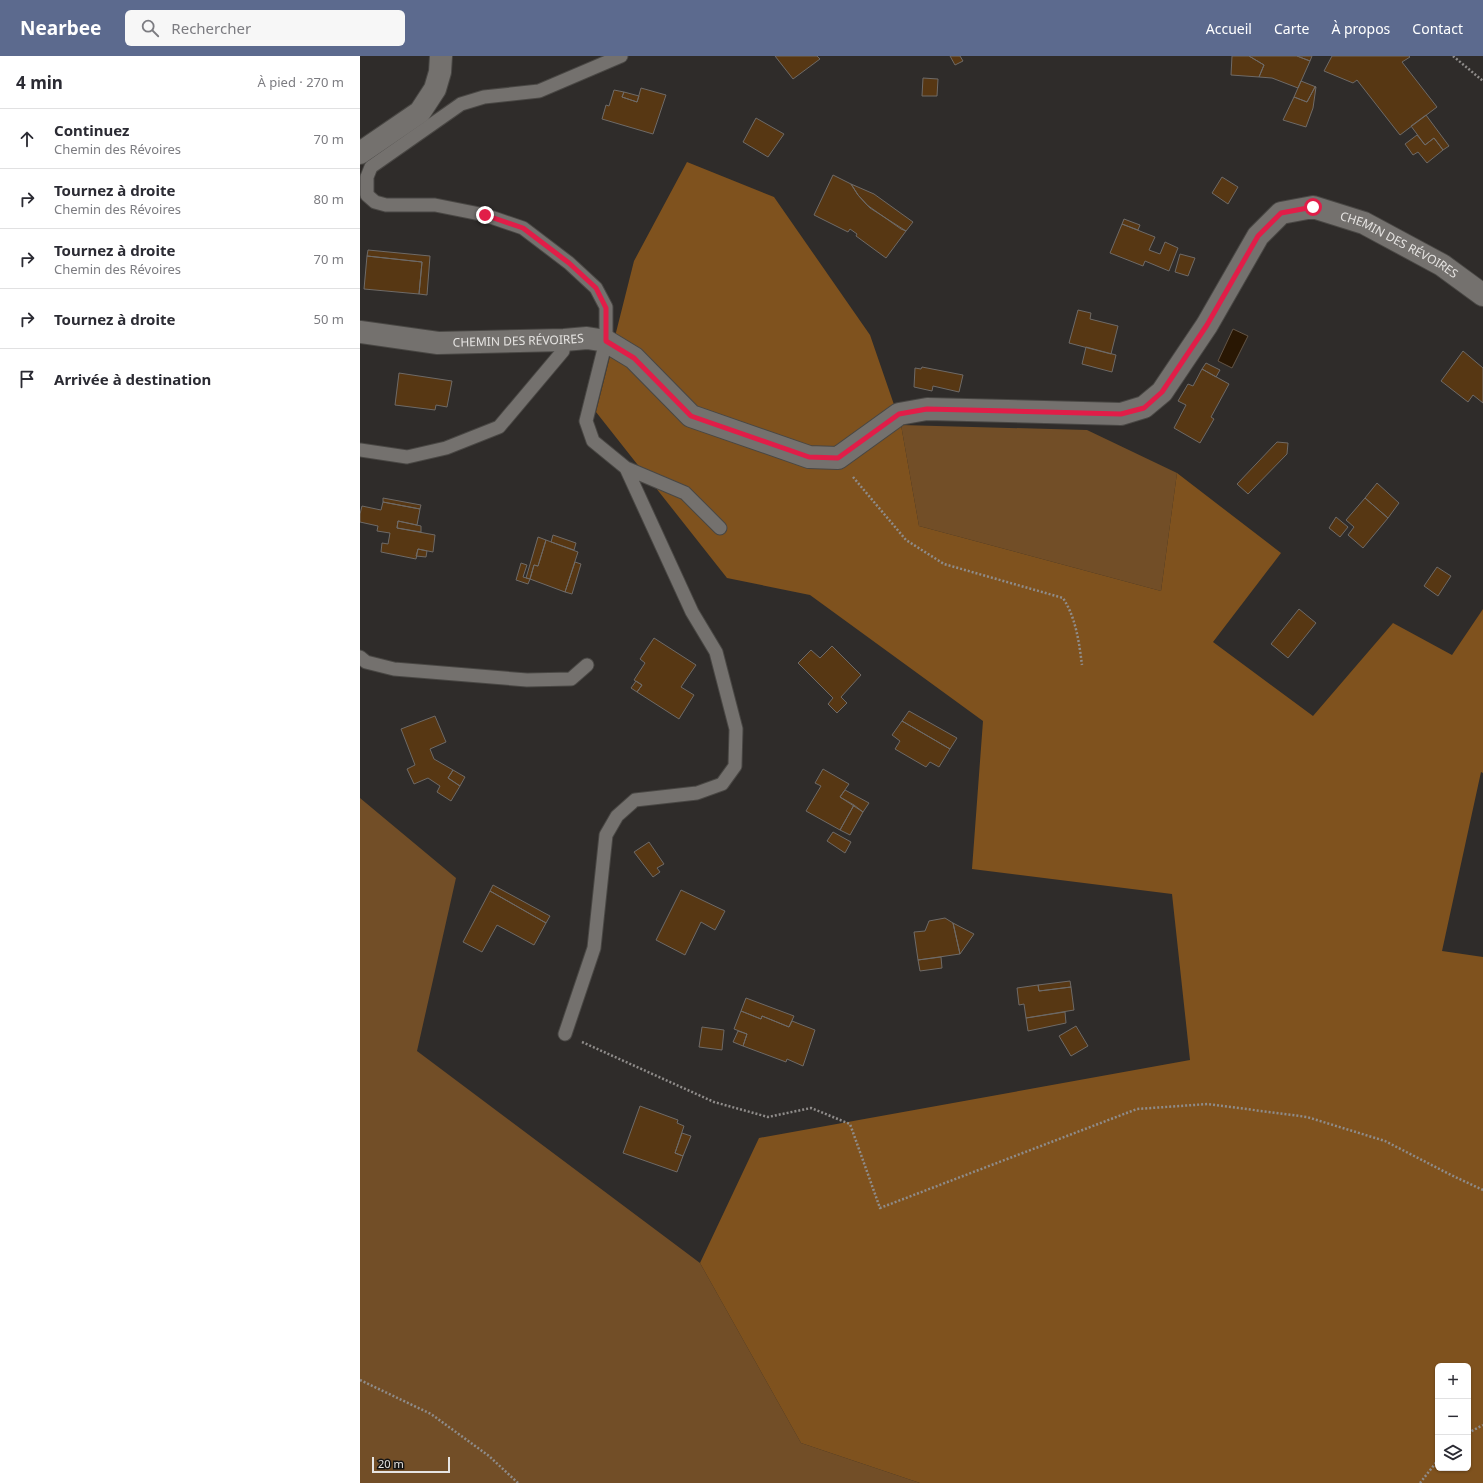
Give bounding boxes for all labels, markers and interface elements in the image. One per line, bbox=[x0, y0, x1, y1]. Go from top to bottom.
search box bbox=[125, 10, 405, 46]
text: Nearbee bbox=[20, 15, 101, 41]
icon: search bbox=[139, 17, 161, 39]
text: Rechercher bbox=[171, 18, 251, 38]
text: Accueil bbox=[1206, 19, 1252, 38]
text: Carte bbox=[1274, 19, 1309, 38]
text: À propos bbox=[1331, 19, 1390, 38]
text: Contact bbox=[1412, 19, 1463, 38]
text: 4 min bbox=[16, 71, 63, 94]
text: À pied · 270 m bbox=[258, 73, 344, 91]
text: Continuez bbox=[54, 120, 129, 140]
icon: ahead bbox=[16, 128, 38, 150]
text: 70 m bbox=[314, 130, 344, 148]
text: Chemin des Révoires bbox=[54, 140, 181, 158]
text: Tournez à droite bbox=[54, 180, 175, 200]
icon: right bbox=[16, 188, 38, 210]
text: 80 m bbox=[314, 190, 344, 208]
route start bbox=[1304, 198, 1322, 216]
text: Chemin des Révoires bbox=[54, 200, 181, 218]
route end bbox=[476, 206, 494, 224]
street label: CHEMIN DES RÉVOIRES bbox=[1338, 207, 1462, 282]
text: Tournez à droite bbox=[54, 240, 175, 260]
icon: right bbox=[16, 248, 38, 270]
text: 70 m bbox=[314, 250, 344, 268]
text: Chemin des Révoires bbox=[54, 260, 181, 278]
icon: right bbox=[16, 308, 38, 330]
text: Tournez à droite bbox=[54, 309, 175, 329]
text: 50 m bbox=[314, 310, 344, 328]
street label: CHEMIN DES RÉVOIRES bbox=[452, 329, 585, 351]
icon: arrive bbox=[16, 368, 38, 390]
text: Arrivée à destination bbox=[54, 369, 211, 389]
map controls bbox=[1435, 1363, 1471, 1471]
button: + bbox=[1435, 1363, 1471, 1399]
button: − bbox=[1435, 1399, 1471, 1435]
button: layers bbox=[1435, 1435, 1471, 1471]
scale bar bbox=[372, 1455, 450, 1474]
text: 20 m bbox=[378, 1456, 404, 1471]

